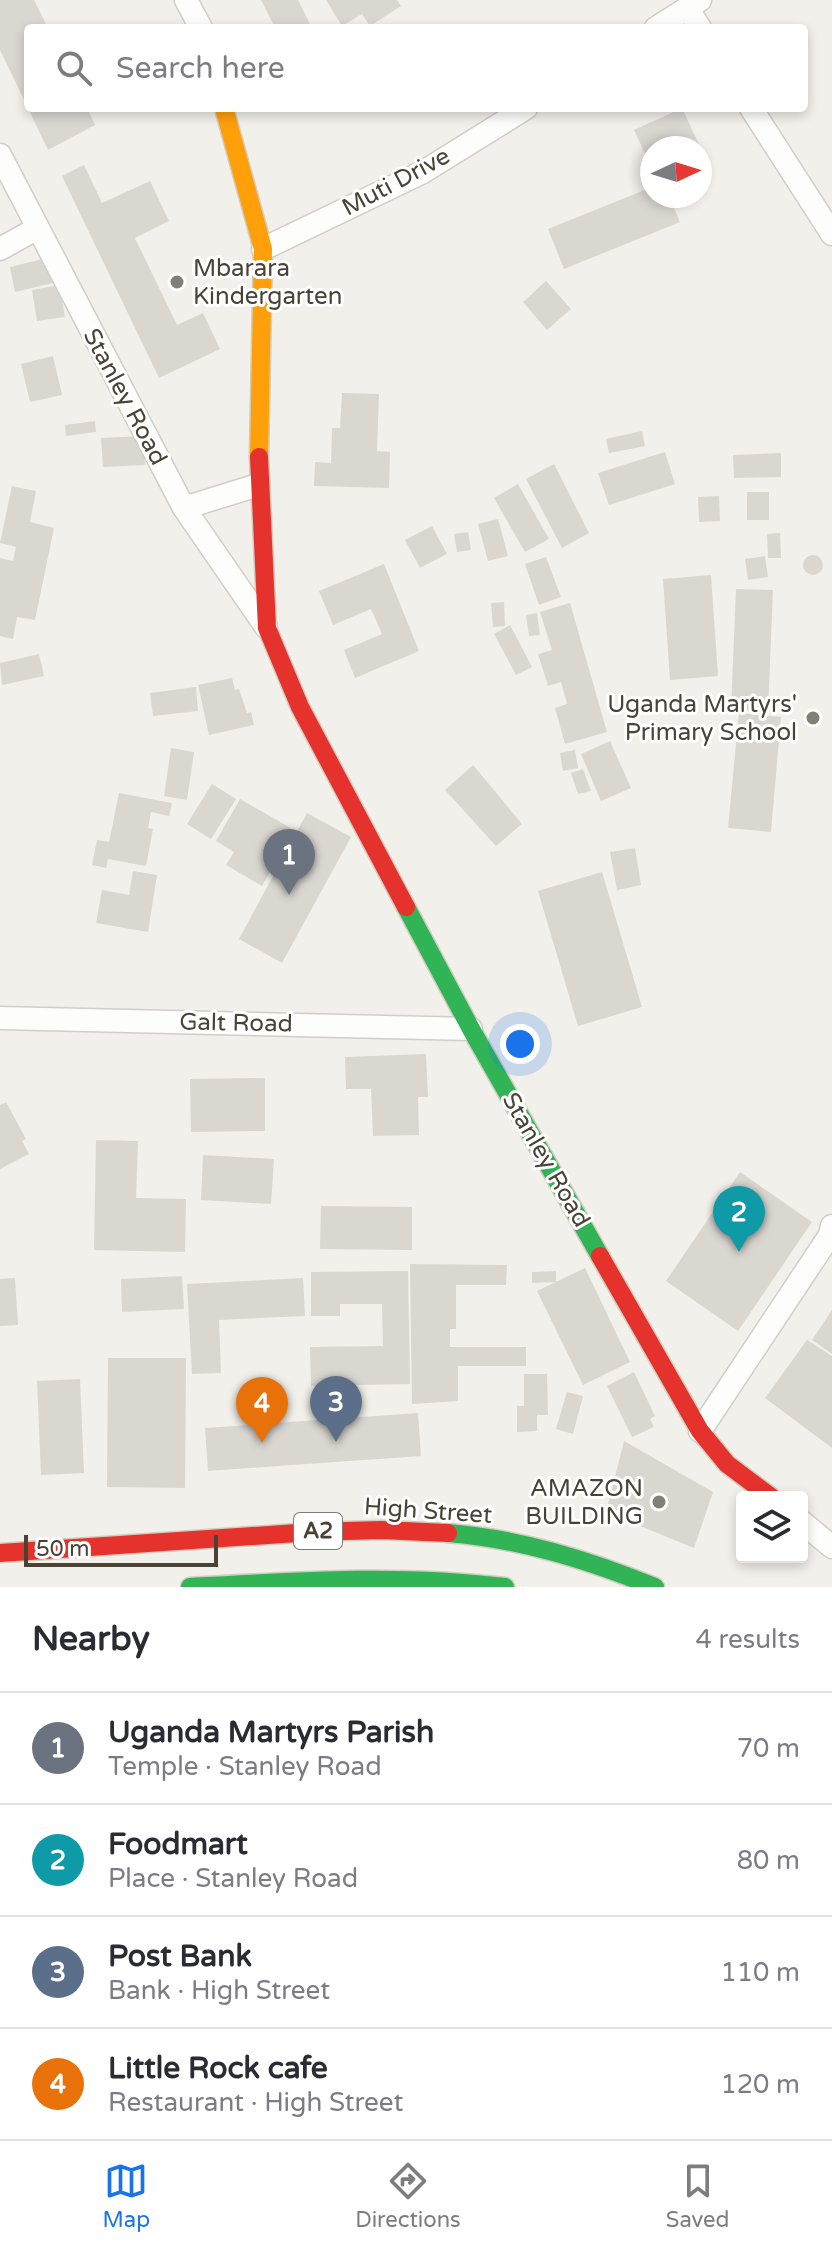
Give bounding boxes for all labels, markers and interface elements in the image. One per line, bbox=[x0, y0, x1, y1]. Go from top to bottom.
search box bbox=[24, 24, 808, 112]
icon: search bbox=[52, 46, 96, 90]
text: Search here bbox=[116, 50, 285, 87]
north arrow bbox=[640, 136, 712, 208]
street label: Muti Drive bbox=[337, 142, 455, 222]
place label: Mbarara Kindergarten bbox=[193, 254, 342, 311]
marker: Mbarara Kindergarten bbox=[168, 273, 186, 291]
street label: Stanley Road bbox=[77, 324, 173, 470]
place label: Uganda Martyrs' Primary School bbox=[607, 690, 797, 747]
marker: Uganda Martyrs' Primary School bbox=[804, 709, 822, 727]
pin: 1 bbox=[263, 829, 315, 895]
street label: Galt Road bbox=[179, 1008, 293, 1038]
your location bbox=[500, 1024, 540, 1064]
street label: Stanley Road bbox=[496, 1088, 596, 1232]
pin: 2 bbox=[713, 1186, 765, 1252]
pin: 3 bbox=[310, 1376, 362, 1442]
pin: 4 bbox=[236, 1377, 288, 1443]
place label: AMAZON BUILDING bbox=[525, 1474, 643, 1531]
map controls bbox=[736, 1491, 808, 1563]
button: layers bbox=[736, 1491, 808, 1563]
street label: High Street bbox=[363, 1492, 493, 1530]
marker: AMAZON BUILDING bbox=[650, 1493, 668, 1511]
road number: A2 bbox=[294, 1513, 342, 1549]
scale bar bbox=[24, 1531, 218, 1567]
text: 50 m bbox=[36, 1536, 90, 1562]
text: Nearby bbox=[32, 1619, 150, 1660]
text: 4 results bbox=[695, 1624, 800, 1655]
text: Uganda Martyrs Parish bbox=[108, 1714, 434, 1751]
text: 1 bbox=[50, 1733, 66, 1764]
text: 70 m bbox=[737, 1733, 800, 1764]
text: Temple · Stanley Road bbox=[108, 1751, 382, 1782]
text: Foodmart bbox=[108, 1826, 248, 1863]
text: 2 bbox=[50, 1845, 66, 1876]
text: 80 m bbox=[737, 1845, 800, 1876]
text: Place · Stanley Road bbox=[108, 1863, 358, 1894]
text: Post Bank bbox=[108, 1938, 252, 1975]
text: 3 bbox=[50, 1957, 66, 1988]
text: 110 m bbox=[720, 1957, 800, 1988]
text: Bank · High Street bbox=[108, 1975, 330, 2006]
text: Little Rock cafe bbox=[108, 2050, 328, 2087]
text: 4 bbox=[50, 2069, 66, 2100]
text: 120 m bbox=[720, 2069, 800, 2100]
text: Restaurant · High Street bbox=[108, 2087, 403, 2118]
tab: Map bbox=[103, 2159, 150, 2233]
tab: Directions bbox=[355, 2159, 461, 2233]
tab: Saved bbox=[666, 2159, 729, 2233]

